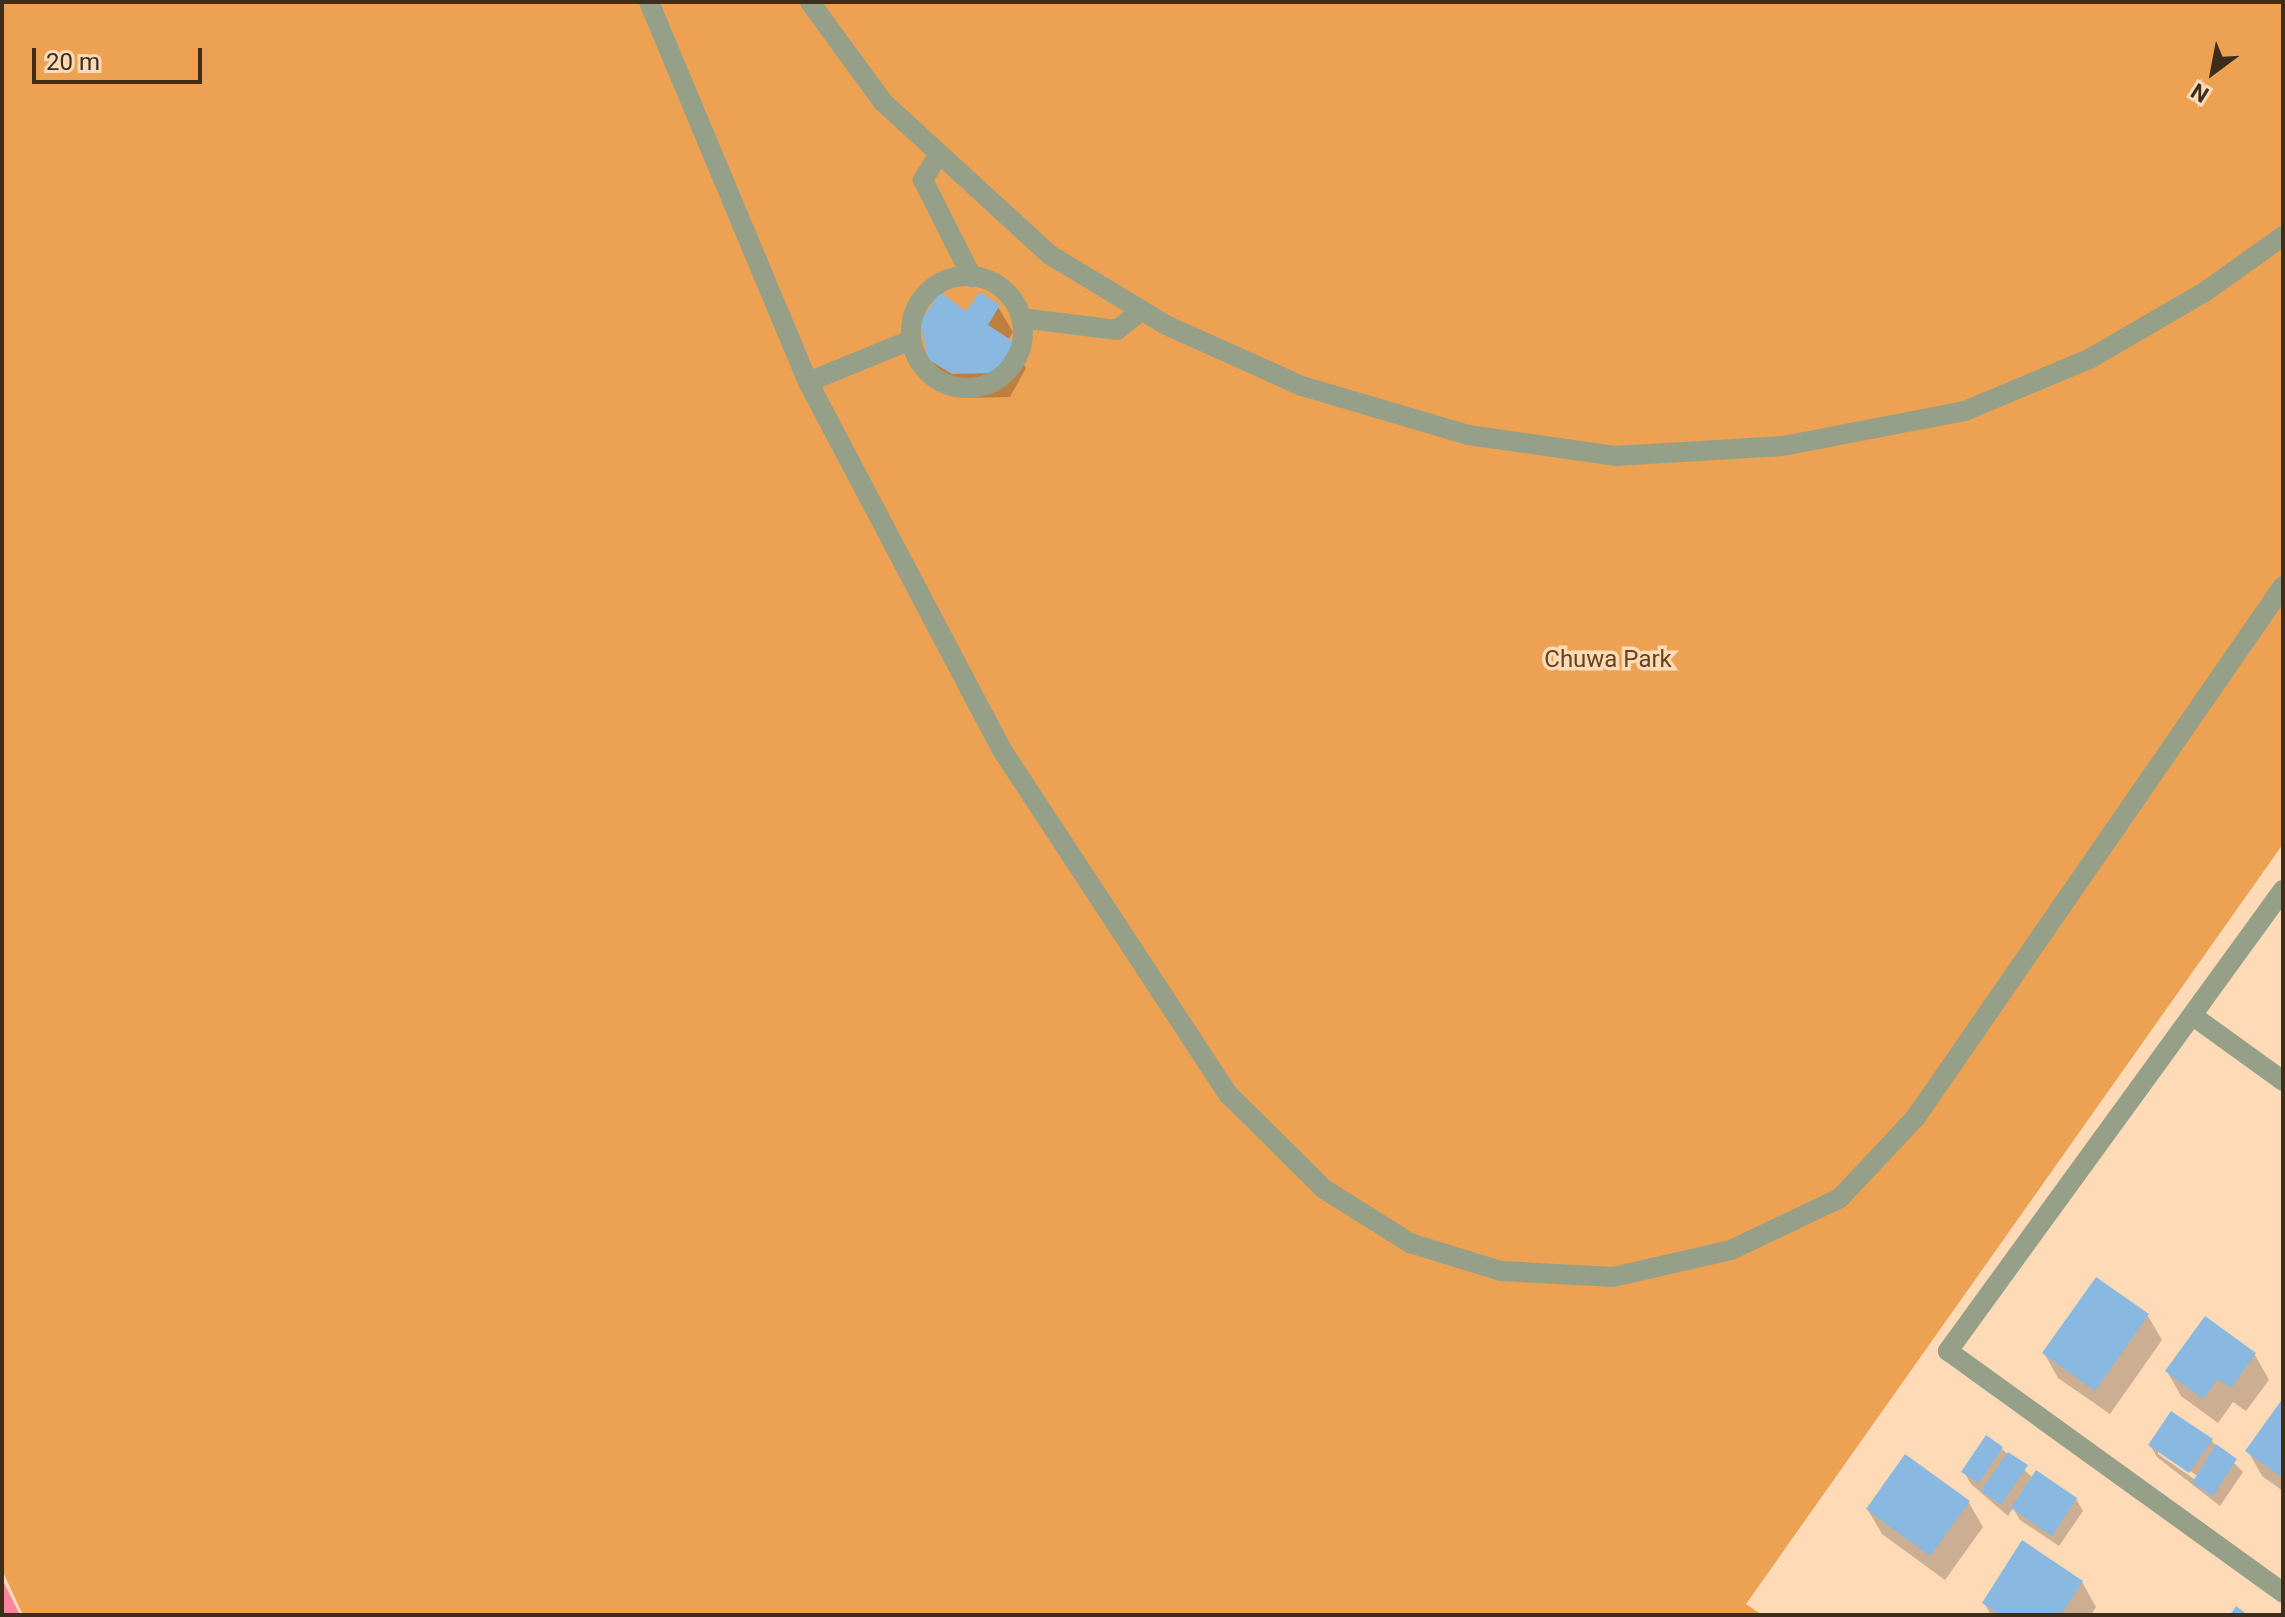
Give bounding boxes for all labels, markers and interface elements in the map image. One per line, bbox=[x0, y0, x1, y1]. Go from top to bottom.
scale bar bbox=[36, 32, 206, 82]
north arrow bbox=[2173, 32, 2253, 112]
text: 20 m bbox=[46, 48, 100, 76]
text: N bbox=[2187, 78, 2213, 107]
park label: Chuwa Park bbox=[1544, 646, 1672, 674]

